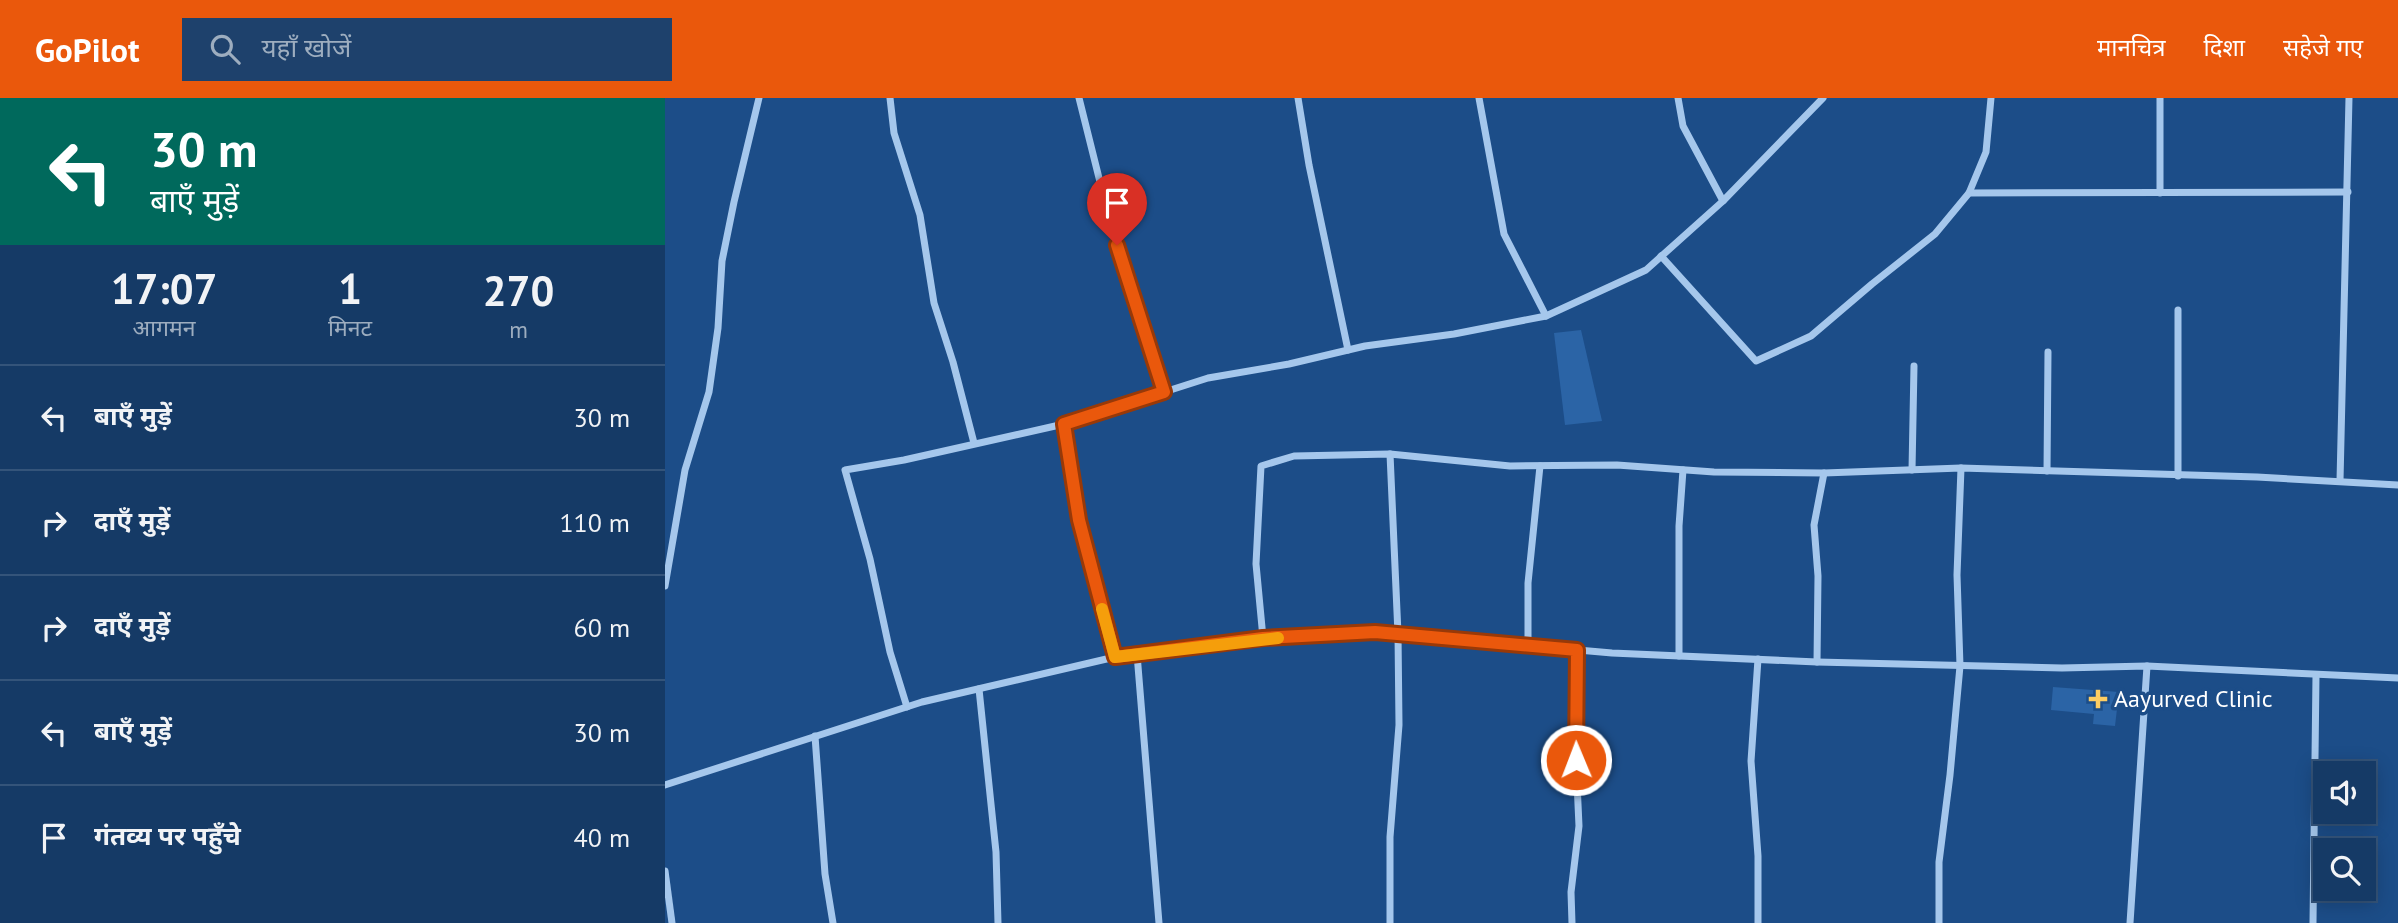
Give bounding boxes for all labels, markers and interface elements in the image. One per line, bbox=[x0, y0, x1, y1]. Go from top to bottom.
search box bbox=[182, 18, 672, 81]
text: GoPilot bbox=[35, 28, 140, 71]
icon: search bbox=[206, 30, 244, 68]
text: यहाँ खोजें bbox=[262, 31, 351, 64]
text: मानचित्र bbox=[2097, 32, 2166, 63]
text: दिशा bbox=[2204, 32, 2245, 63]
text: सहेजे गए bbox=[2283, 32, 2363, 63]
text: 30 m bbox=[150, 117, 257, 181]
icon: left bbox=[35, 126, 126, 217]
pin bbox=[1087, 173, 1147, 245]
text: बाएँ मुड़ें bbox=[150, 179, 239, 221]
icon: arrive bbox=[1098, 184, 1136, 222]
text: 17:07 bbox=[111, 261, 217, 316]
text: 1 bbox=[338, 261, 362, 316]
text: 270 bbox=[483, 263, 554, 318]
text: आगमन bbox=[133, 313, 195, 342]
text: मिनट bbox=[328, 313, 372, 342]
text: m bbox=[509, 315, 528, 344]
icon: left bbox=[35, 399, 73, 437]
text: बाएँ मुड़ें bbox=[94, 399, 172, 432]
text: 30 m bbox=[574, 401, 630, 434]
icon: right bbox=[35, 504, 73, 542]
text: दाएँ मुड़ें bbox=[94, 504, 170, 537]
text: 110 m bbox=[559, 506, 630, 539]
icon: right bbox=[35, 609, 73, 647]
text: दाएँ मुड़ें bbox=[94, 609, 170, 642]
text: 60 m bbox=[574, 611, 630, 644]
place label: Aayurved Clinic bbox=[2114, 683, 2273, 714]
marker: Aayurved Clinic bbox=[2088, 689, 2108, 709]
icon: left bbox=[35, 714, 73, 752]
text: बाएँ मुड़ें bbox=[94, 714, 172, 747]
text: 30 m bbox=[574, 716, 630, 749]
position arrow bbox=[1539, 723, 1613, 797]
map controls bbox=[2313, 761, 2376, 901]
button: sound bbox=[2313, 761, 2376, 824]
icon: arrive bbox=[35, 819, 73, 857]
text: गंतव्य पर पहुँचे bbox=[94, 819, 241, 852]
text: 40 m bbox=[574, 821, 630, 854]
button: search bbox=[2313, 838, 2376, 901]

